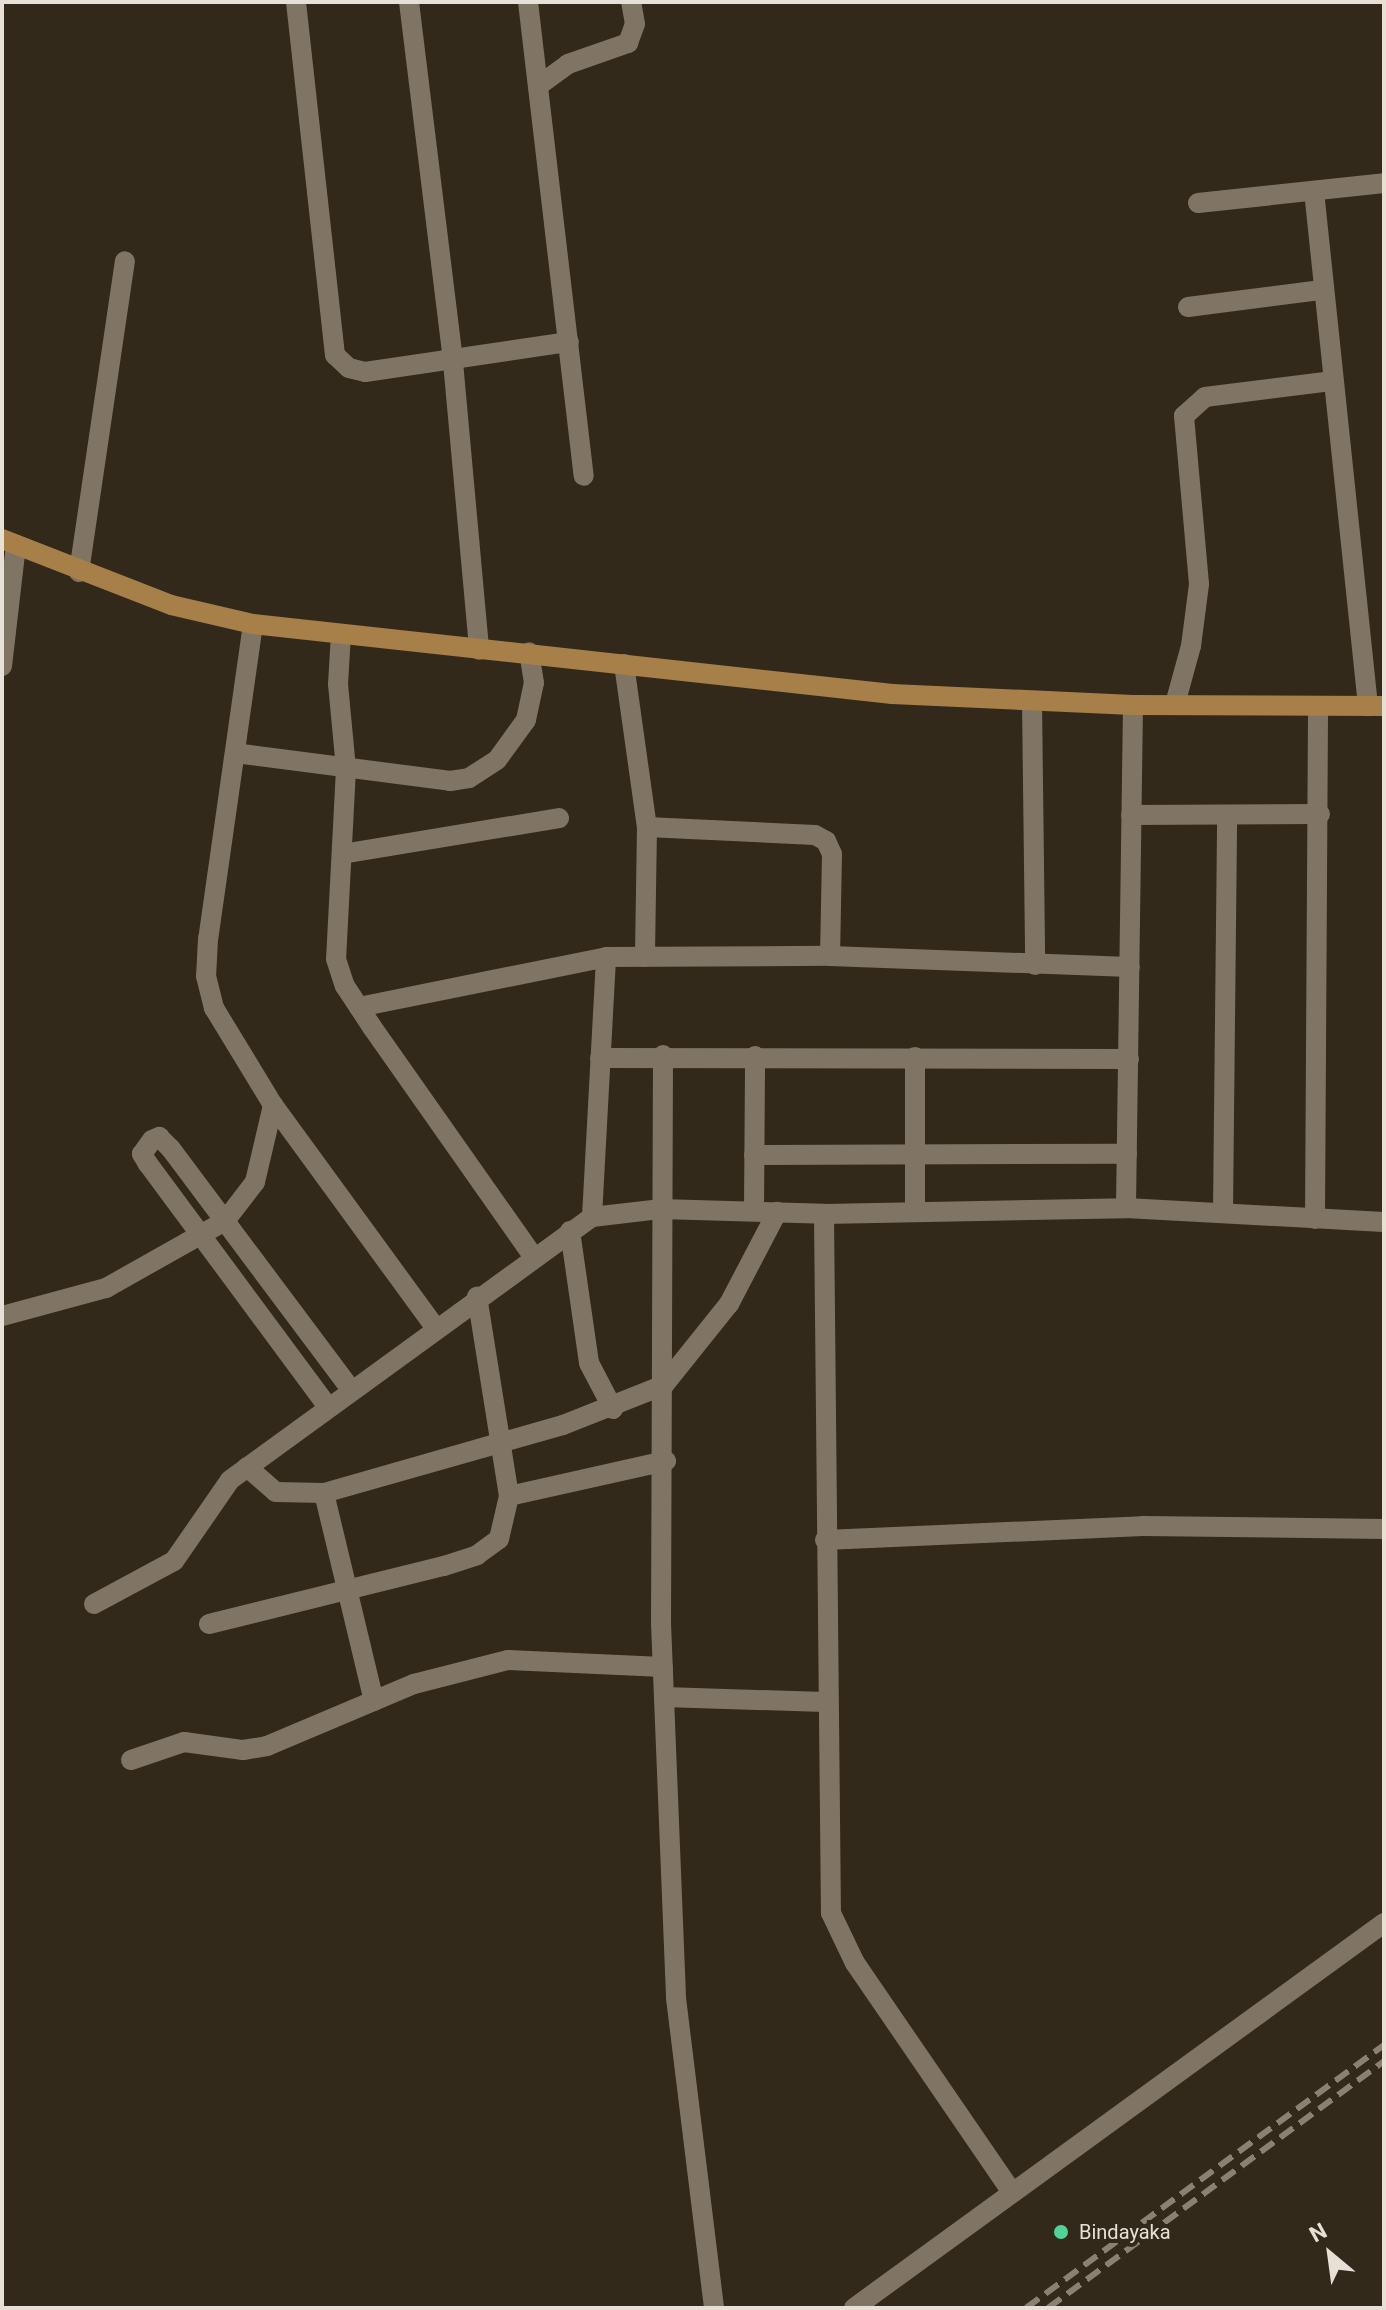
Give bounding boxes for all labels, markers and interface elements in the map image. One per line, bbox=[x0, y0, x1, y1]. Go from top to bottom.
north arrow bbox=[1290, 2214, 1370, 2294]
text: N bbox=[1305, 2218, 1331, 2247]
place label: Bindayaka bbox=[1079, 2220, 1171, 2244]
marker: Bindayaka bbox=[1050, 2221, 1072, 2243]

